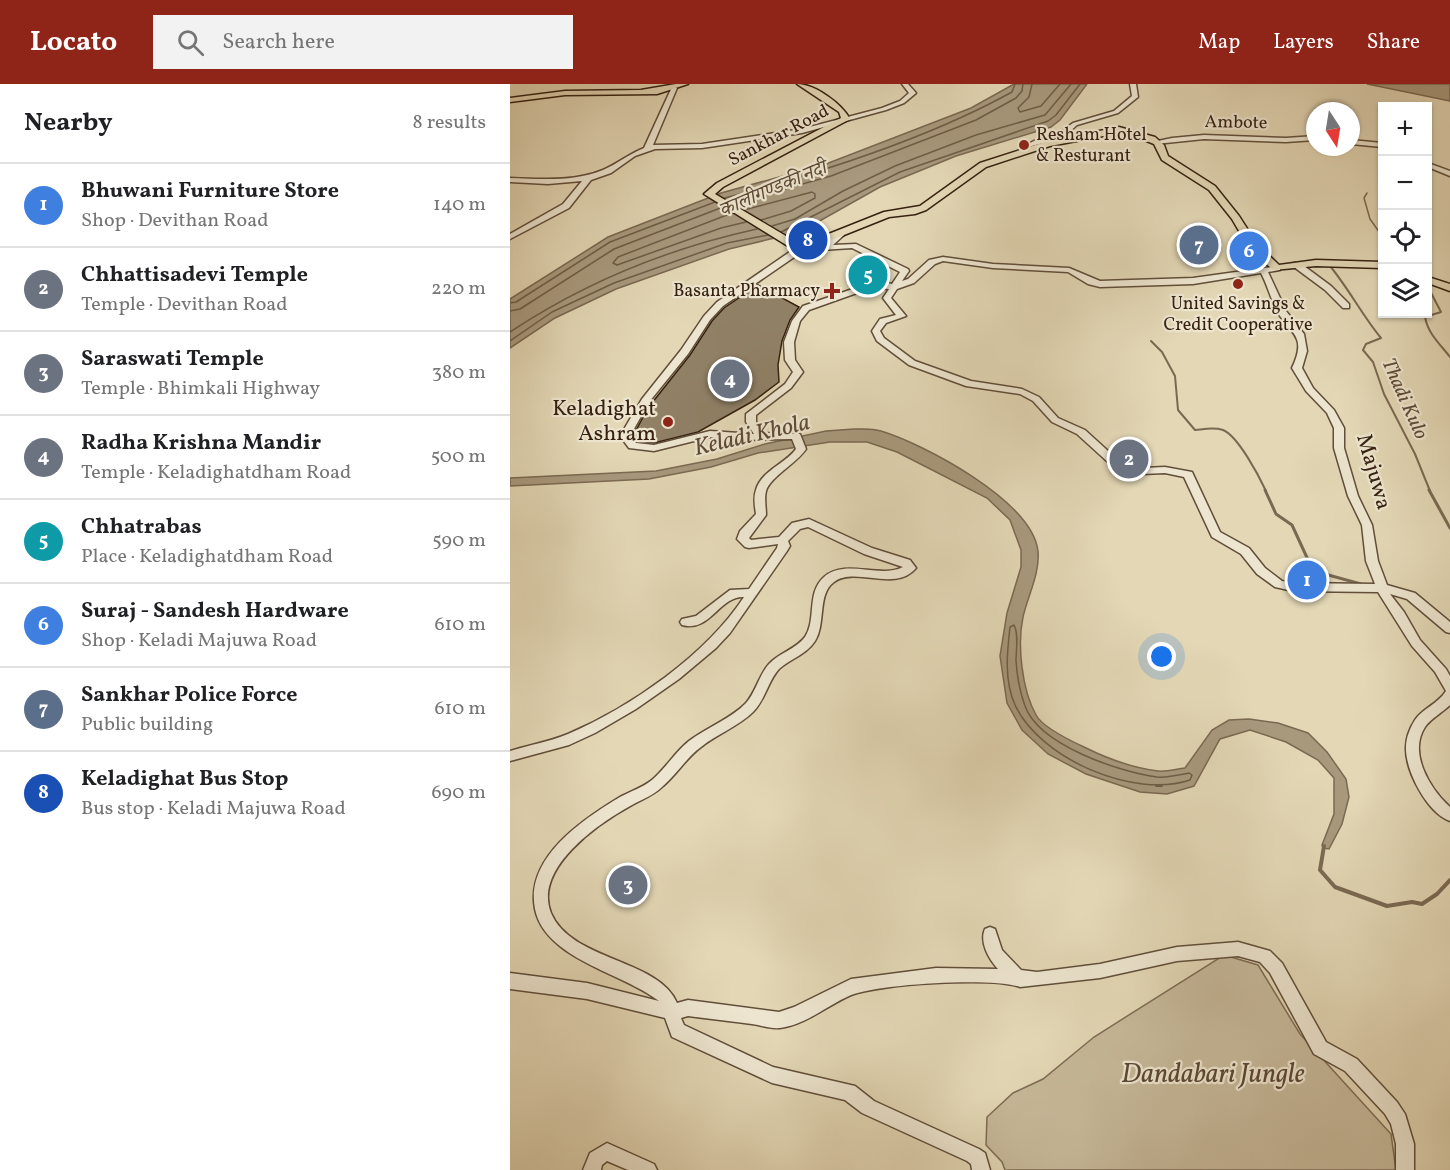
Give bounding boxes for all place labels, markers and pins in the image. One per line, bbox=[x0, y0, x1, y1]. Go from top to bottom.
place label: Resham Hotel & Resturant bbox=[1036, 123, 1147, 169]
marker: Resham Hotel & Resturant bbox=[1017, 138, 1031, 152]
pin: 8 bbox=[788, 218, 828, 262]
pin: 7 bbox=[1180, 222, 1218, 268]
pin: 6 bbox=[1230, 228, 1268, 274]
pin: 5 bbox=[848, 252, 888, 297]
marker: United Savings & Credit Cooperative bbox=[1231, 277, 1245, 291]
place label: Basanta Pharmacy bbox=[673, 279, 820, 304]
marker: Basanta Pharmacy bbox=[825, 284, 839, 298]
place label: United Savings & Credit Cooperative bbox=[1164, 292, 1312, 338]
pin: 4 bbox=[710, 356, 750, 402]
place label: Keladighat Ashram bbox=[552, 394, 656, 450]
marker: Keladighat Ashram bbox=[661, 415, 675, 429]
pin: 2 bbox=[1110, 436, 1148, 482]
pin: 1 bbox=[1288, 558, 1326, 602]
pin: 3 bbox=[608, 862, 648, 908]

